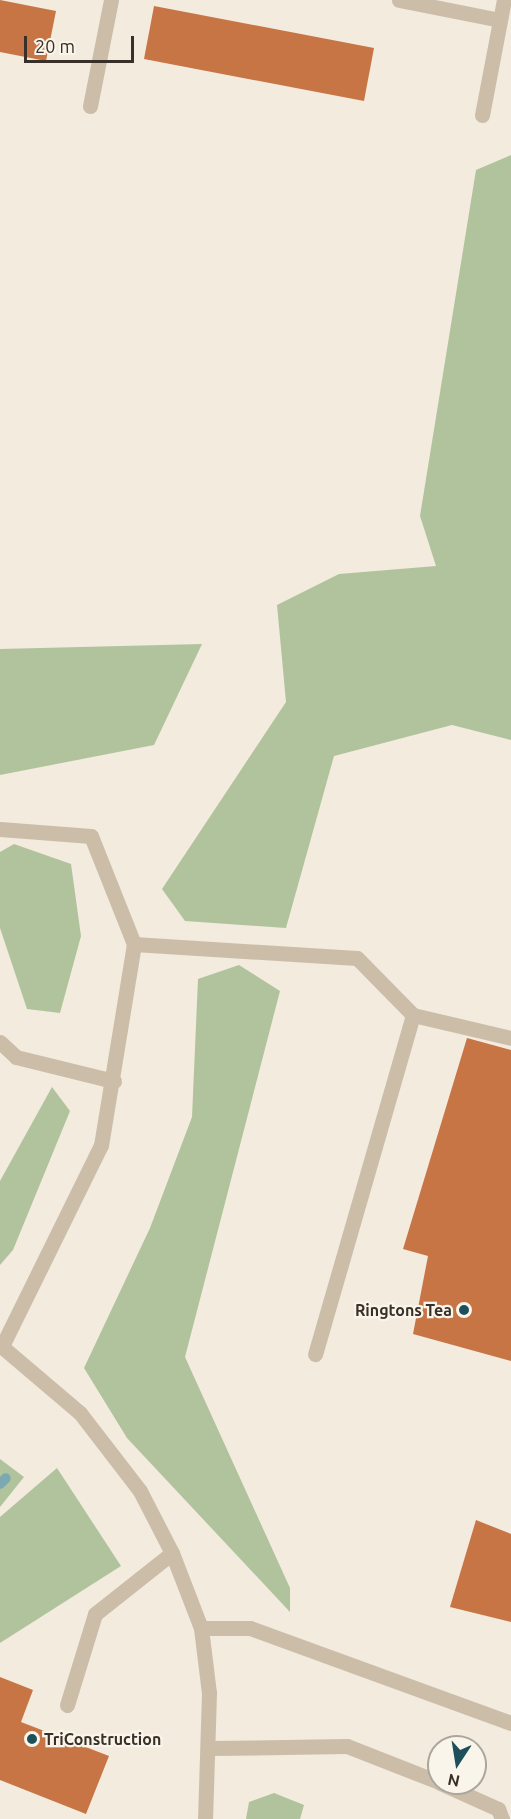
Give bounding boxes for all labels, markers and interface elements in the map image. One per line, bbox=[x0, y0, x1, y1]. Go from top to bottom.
scale bar bbox=[27, 24, 136, 62]
text: 20 m bbox=[35, 36, 75, 56]
place label: Ringtons Tea bbox=[355, 1300, 452, 1320]
marker: Ringtons Tea bbox=[457, 1303, 471, 1317]
place label: TriConstruction bbox=[44, 1729, 161, 1749]
marker: TriConstruction bbox=[25, 1732, 39, 1746]
north arrow bbox=[427, 1735, 487, 1795]
text: N bbox=[446, 1771, 461, 1791]

